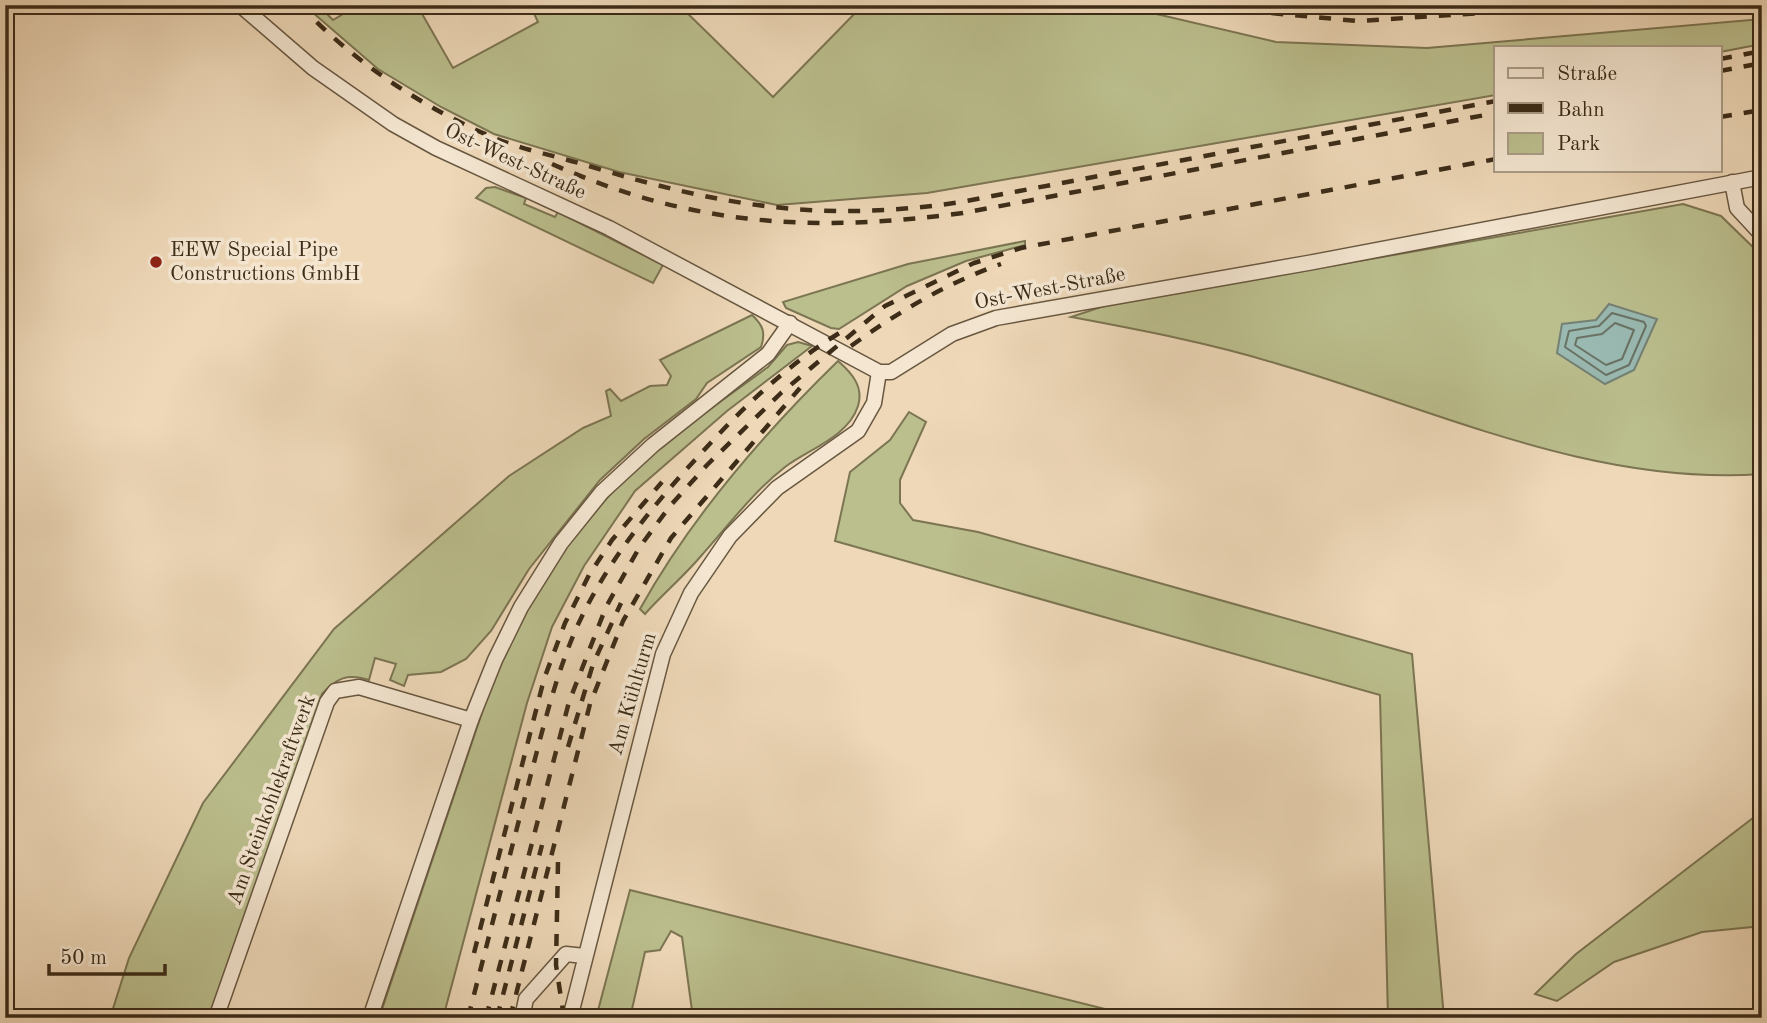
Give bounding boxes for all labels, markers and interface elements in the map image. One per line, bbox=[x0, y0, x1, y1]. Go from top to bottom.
legend bbox=[1494, 46, 1722, 172]
text: Straße bbox=[1557, 64, 1617, 85]
text: Bahn bbox=[1557, 100, 1605, 121]
street label: Ost-West-Straße bbox=[441, 120, 589, 204]
text: Park bbox=[1557, 134, 1600, 155]
place label: EEW Special Pipe Constructions GmbH bbox=[170, 240, 360, 285]
marker: EEW Special Pipe Constructions GmbH bbox=[148, 254, 164, 270]
street label: Ost-West-Straße bbox=[973, 264, 1127, 314]
street label: Am Kühlturm bbox=[605, 630, 661, 758]
street label: Am Steinkohlekraftwerk bbox=[224, 692, 320, 908]
scale bar bbox=[49, 932, 164, 976]
text: 50 m bbox=[60, 948, 107, 969]

